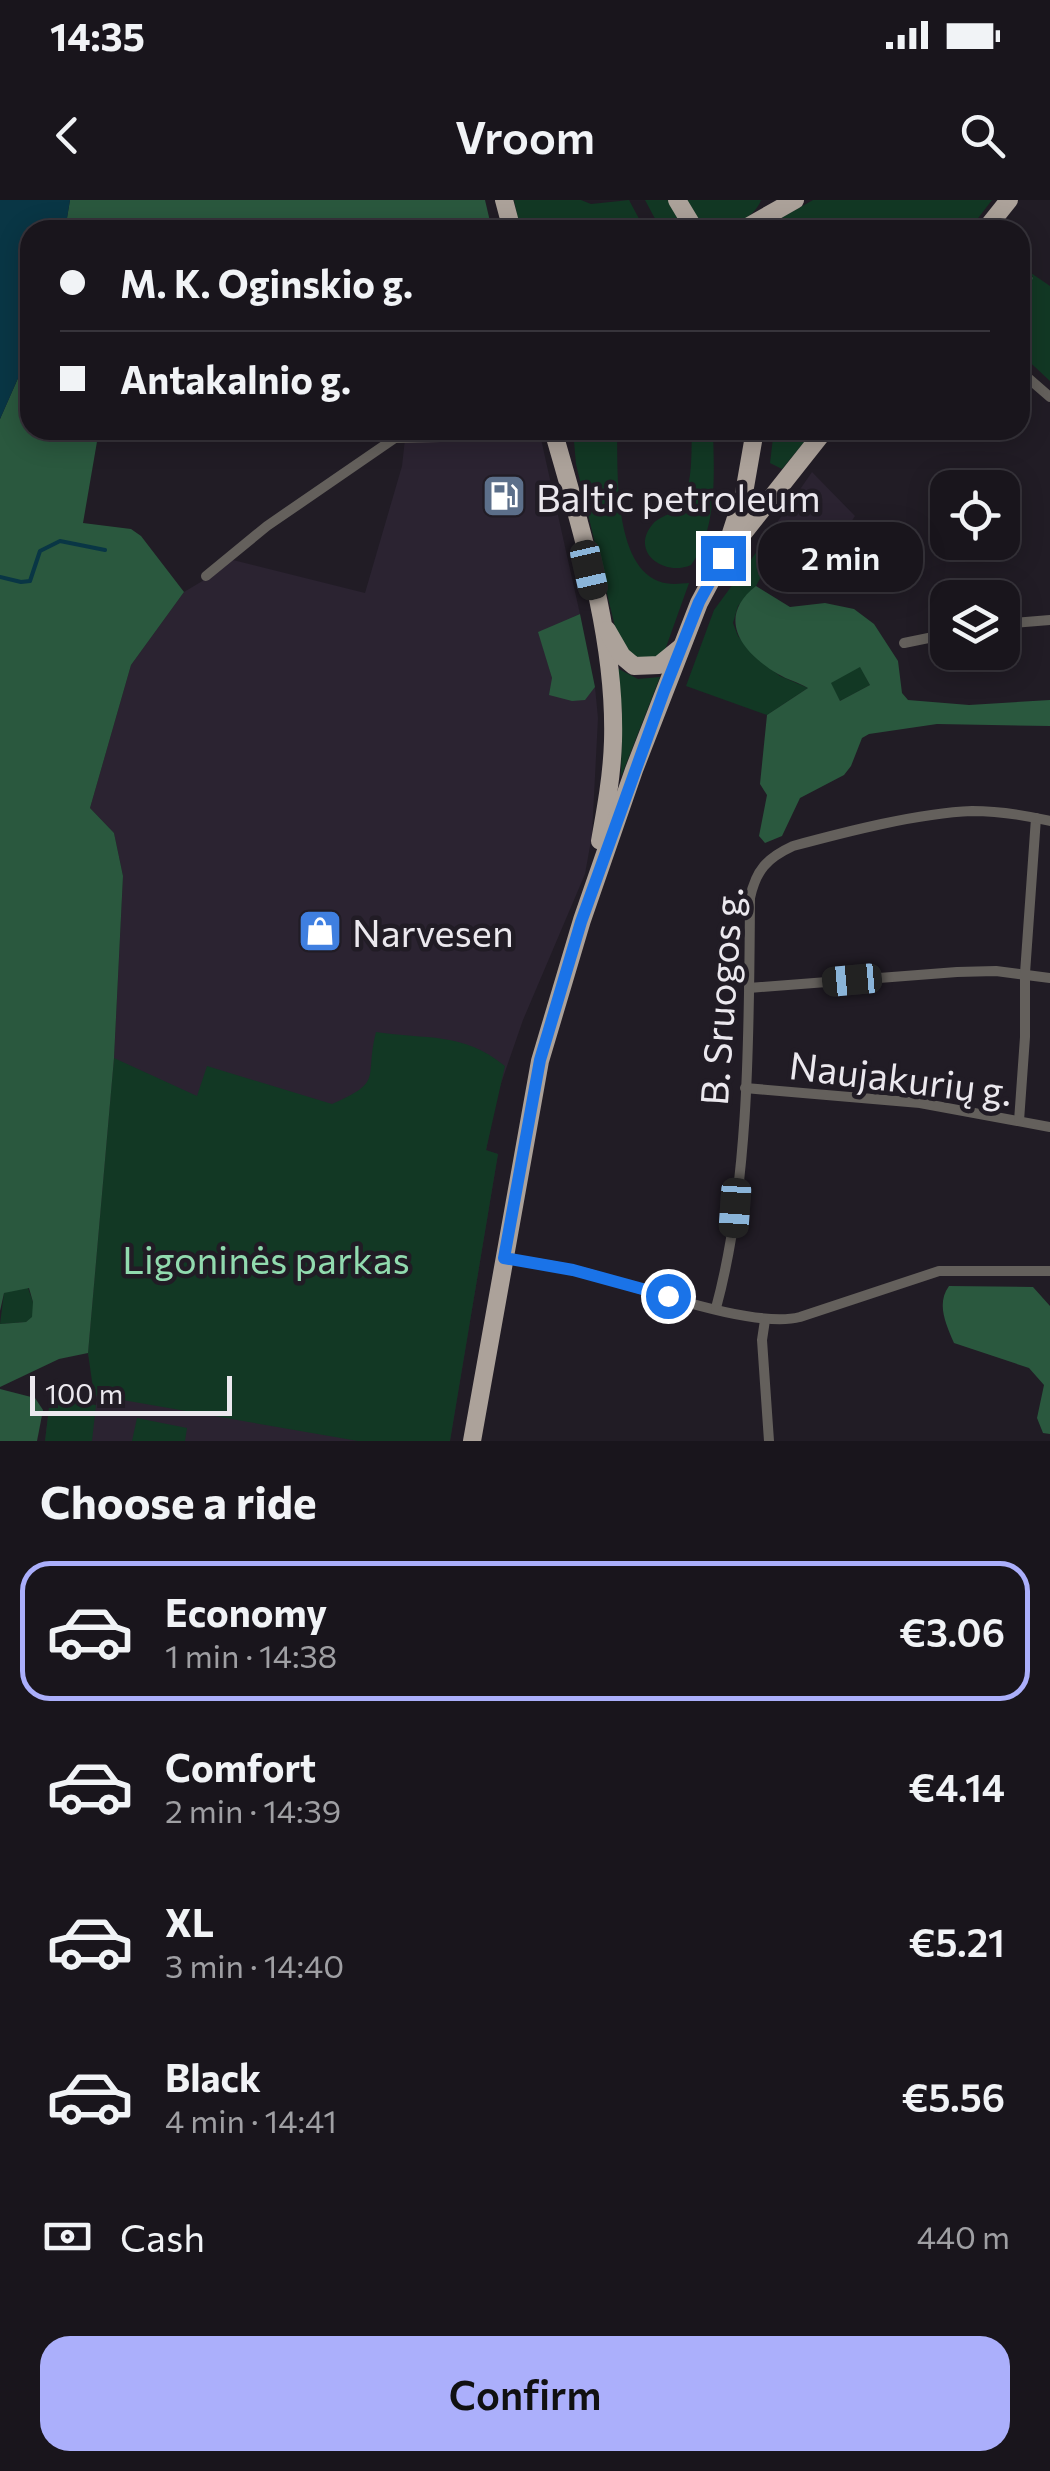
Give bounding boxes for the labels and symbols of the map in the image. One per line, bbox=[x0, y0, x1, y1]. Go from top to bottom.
fuel station icon: Baltic petroleum bbox=[481, 473, 527, 519]
place label: Baltic petroleum bbox=[536, 473, 821, 520]
callout: 2 min bbox=[758, 523, 923, 593]
route end bbox=[701, 536, 746, 581]
car bbox=[568, 537, 610, 603]
street label: B. Sruogos g. bbox=[689, 885, 751, 1107]
shop icon: Narvesen bbox=[297, 908, 343, 954]
place label: Narvesen bbox=[352, 908, 514, 955]
car bbox=[821, 962, 883, 998]
street label: Naujakurių g. bbox=[787, 1040, 1015, 1114]
car bbox=[718, 1177, 752, 1239]
park label: Ligoninės parkas bbox=[122, 1235, 410, 1282]
route start bbox=[646, 1274, 691, 1319]
scale bar bbox=[30, 1371, 232, 1416]

